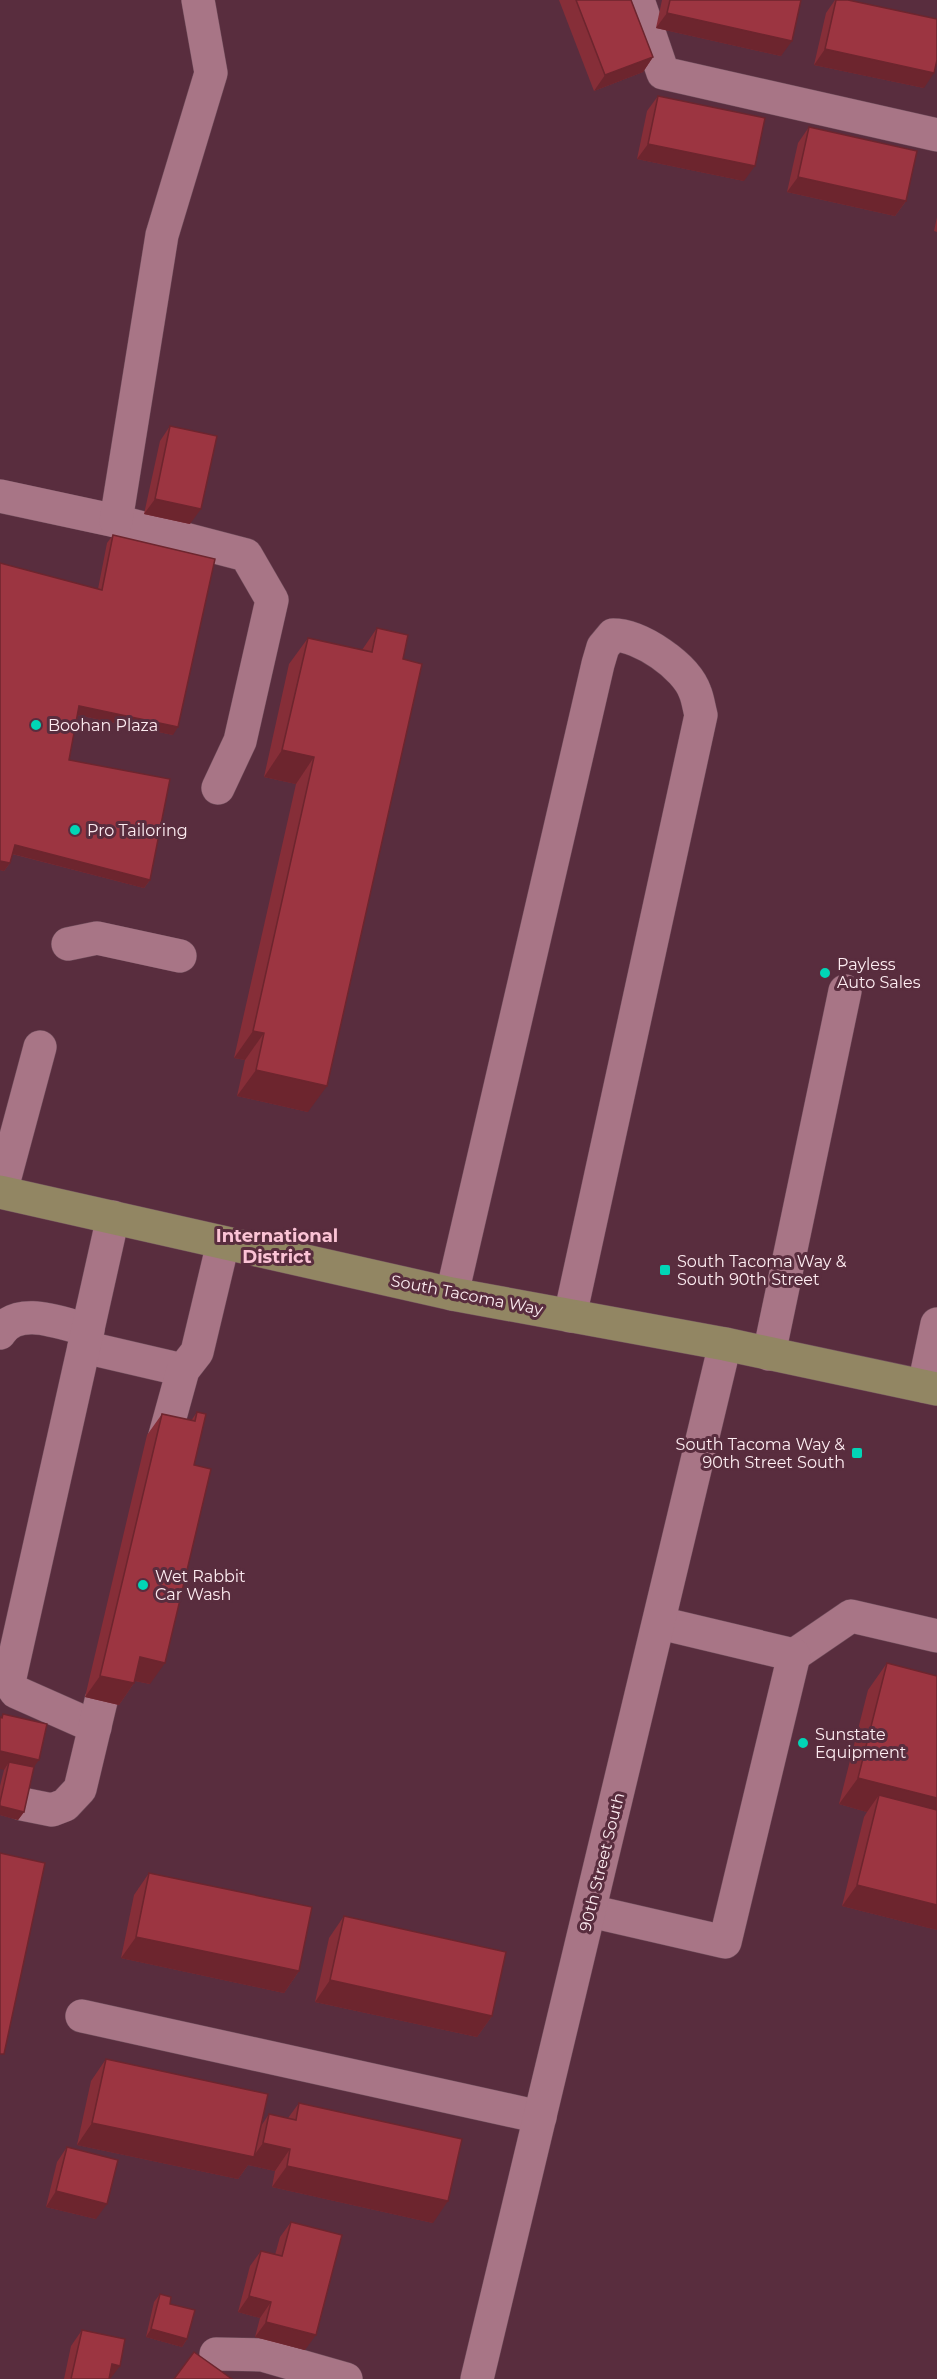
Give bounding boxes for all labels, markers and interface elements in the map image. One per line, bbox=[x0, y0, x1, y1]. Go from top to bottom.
place label: Boohan Plaza bbox=[48, 716, 158, 735]
marker: Boohan Plaza bbox=[29, 718, 43, 732]
place label: Pro Tailoring bbox=[87, 821, 188, 840]
marker: Pro Tailoring bbox=[68, 823, 82, 837]
place label: Payless Auto Sales bbox=[837, 955, 921, 992]
marker: Payless Auto Sales bbox=[818, 966, 832, 980]
district label: International District bbox=[216, 1225, 338, 1268]
place label: South Tacoma Way & South 90th Street bbox=[677, 1252, 847, 1289]
marker: South Tacoma Way & South 90th Street bbox=[658, 1263, 672, 1277]
street label: South Tacoma Way bbox=[389, 1271, 545, 1319]
place label: South Tacoma Way & 90th Street South bbox=[676, 1435, 845, 1472]
marker: South Tacoma Way & 90th Street South bbox=[850, 1446, 864, 1460]
place label: Wet Rabbit Car Wash bbox=[155, 1567, 246, 1604]
marker: Wet Rabbit Car Wash bbox=[136, 1578, 150, 1592]
place label: Sunstate Equipment bbox=[815, 1725, 907, 1762]
marker: Sunstate Equipment bbox=[796, 1736, 810, 1750]
street label: 90th Street South bbox=[576, 1791, 628, 1933]

